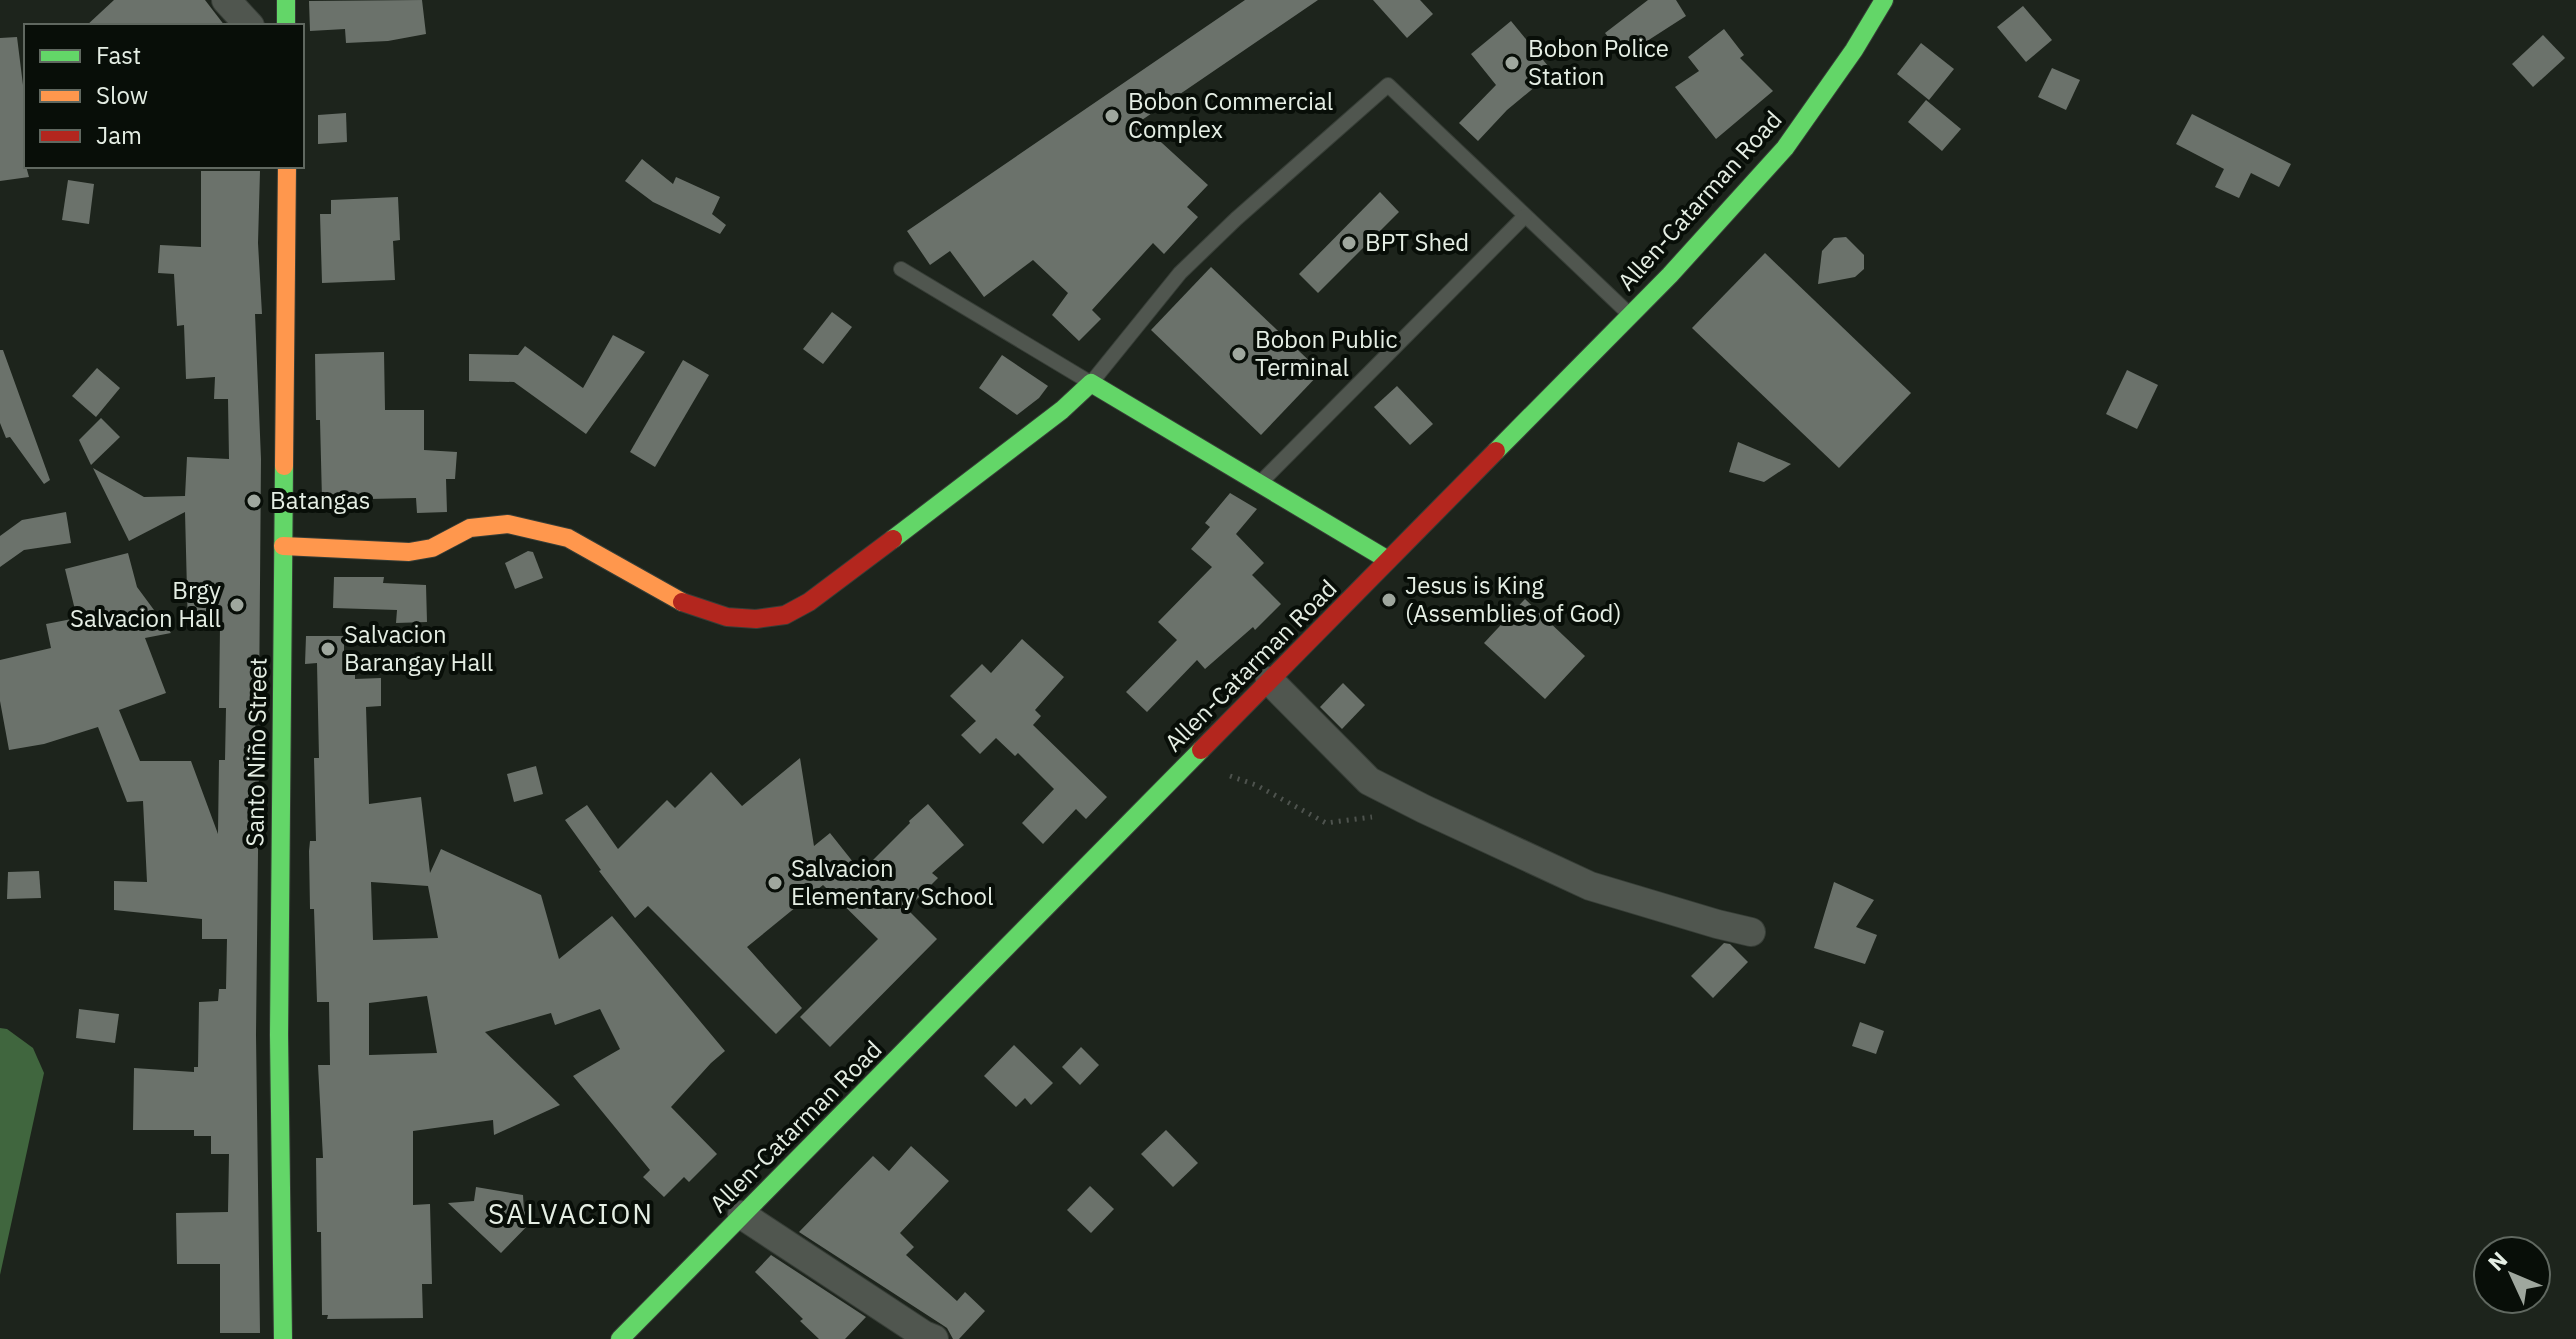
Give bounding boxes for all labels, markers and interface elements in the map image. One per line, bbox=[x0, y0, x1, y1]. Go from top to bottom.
legend bbox=[24, 24, 304, 168]
place label: Bobon Police Station bbox=[1528, 32, 1669, 92]
text: Fast bbox=[96, 39, 141, 71]
marker: Bobon Police Station bbox=[1503, 54, 1521, 72]
text: Slow bbox=[96, 79, 148, 111]
place label: Bobon Commercial Complex bbox=[1128, 85, 1333, 145]
street label: Allen-Catarman Road bbox=[1610, 104, 1788, 297]
marker: Bobon Commercial Complex bbox=[1103, 107, 1121, 125]
text: Jam bbox=[96, 119, 142, 151]
place label: BPT Shed bbox=[1365, 226, 1469, 258]
marker: BPT Shed bbox=[1340, 234, 1358, 252]
place label: Bobon Public Terminal bbox=[1255, 323, 1397, 383]
marker: Bobon Public Terminal bbox=[1230, 345, 1248, 363]
place label: Batangas bbox=[270, 484, 370, 516]
marker: Batangas bbox=[245, 492, 263, 510]
place label: Jesus is King (Assemblies of God) bbox=[1405, 569, 1622, 629]
street label: Allen-Catarman Road bbox=[1157, 572, 1343, 758]
place label: Brgy Salvacion Hall bbox=[70, 574, 221, 634]
marker: Jesus is King (Assemblies of God) bbox=[1380, 591, 1398, 609]
marker: Brgy Salvacion Hall bbox=[228, 596, 246, 614]
place label: Salvacion Barangay Hall bbox=[344, 618, 493, 678]
marker: Salvacion Barangay Hall bbox=[319, 640, 337, 658]
street label: Santo Niño Street bbox=[238, 657, 274, 847]
place label: Salvacion Elementary School bbox=[791, 852, 993, 912]
marker: Salvacion Elementary School bbox=[766, 874, 784, 892]
street label: Allen-Catarman Road bbox=[702, 1033, 888, 1219]
district label: SALVACION bbox=[488, 1195, 654, 1232]
north arrow bbox=[2472, 1235, 2552, 1315]
text: N bbox=[2481, 1245, 2513, 1277]

